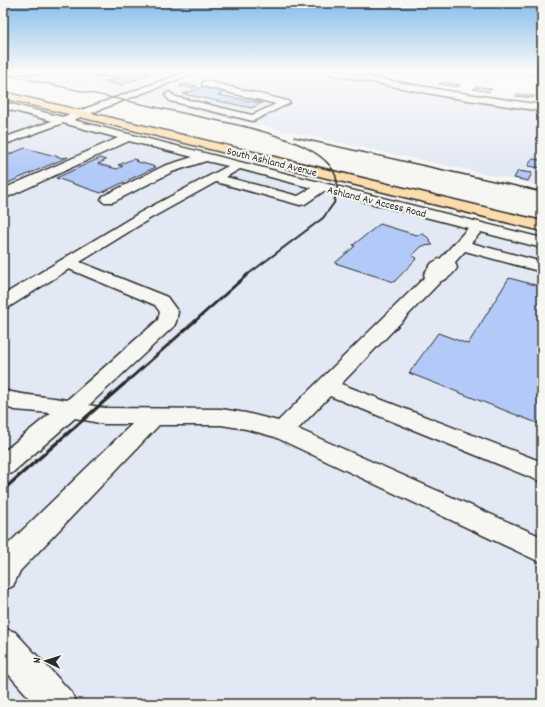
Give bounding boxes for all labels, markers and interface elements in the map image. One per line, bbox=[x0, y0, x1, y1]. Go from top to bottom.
street label: South Ashland Avenue bbox=[225, 144, 318, 182]
street label: Ashland Av Access Road bbox=[325, 183, 428, 223]
north arrow bbox=[26, 641, 66, 681]
text: N bbox=[30, 657, 46, 664]

